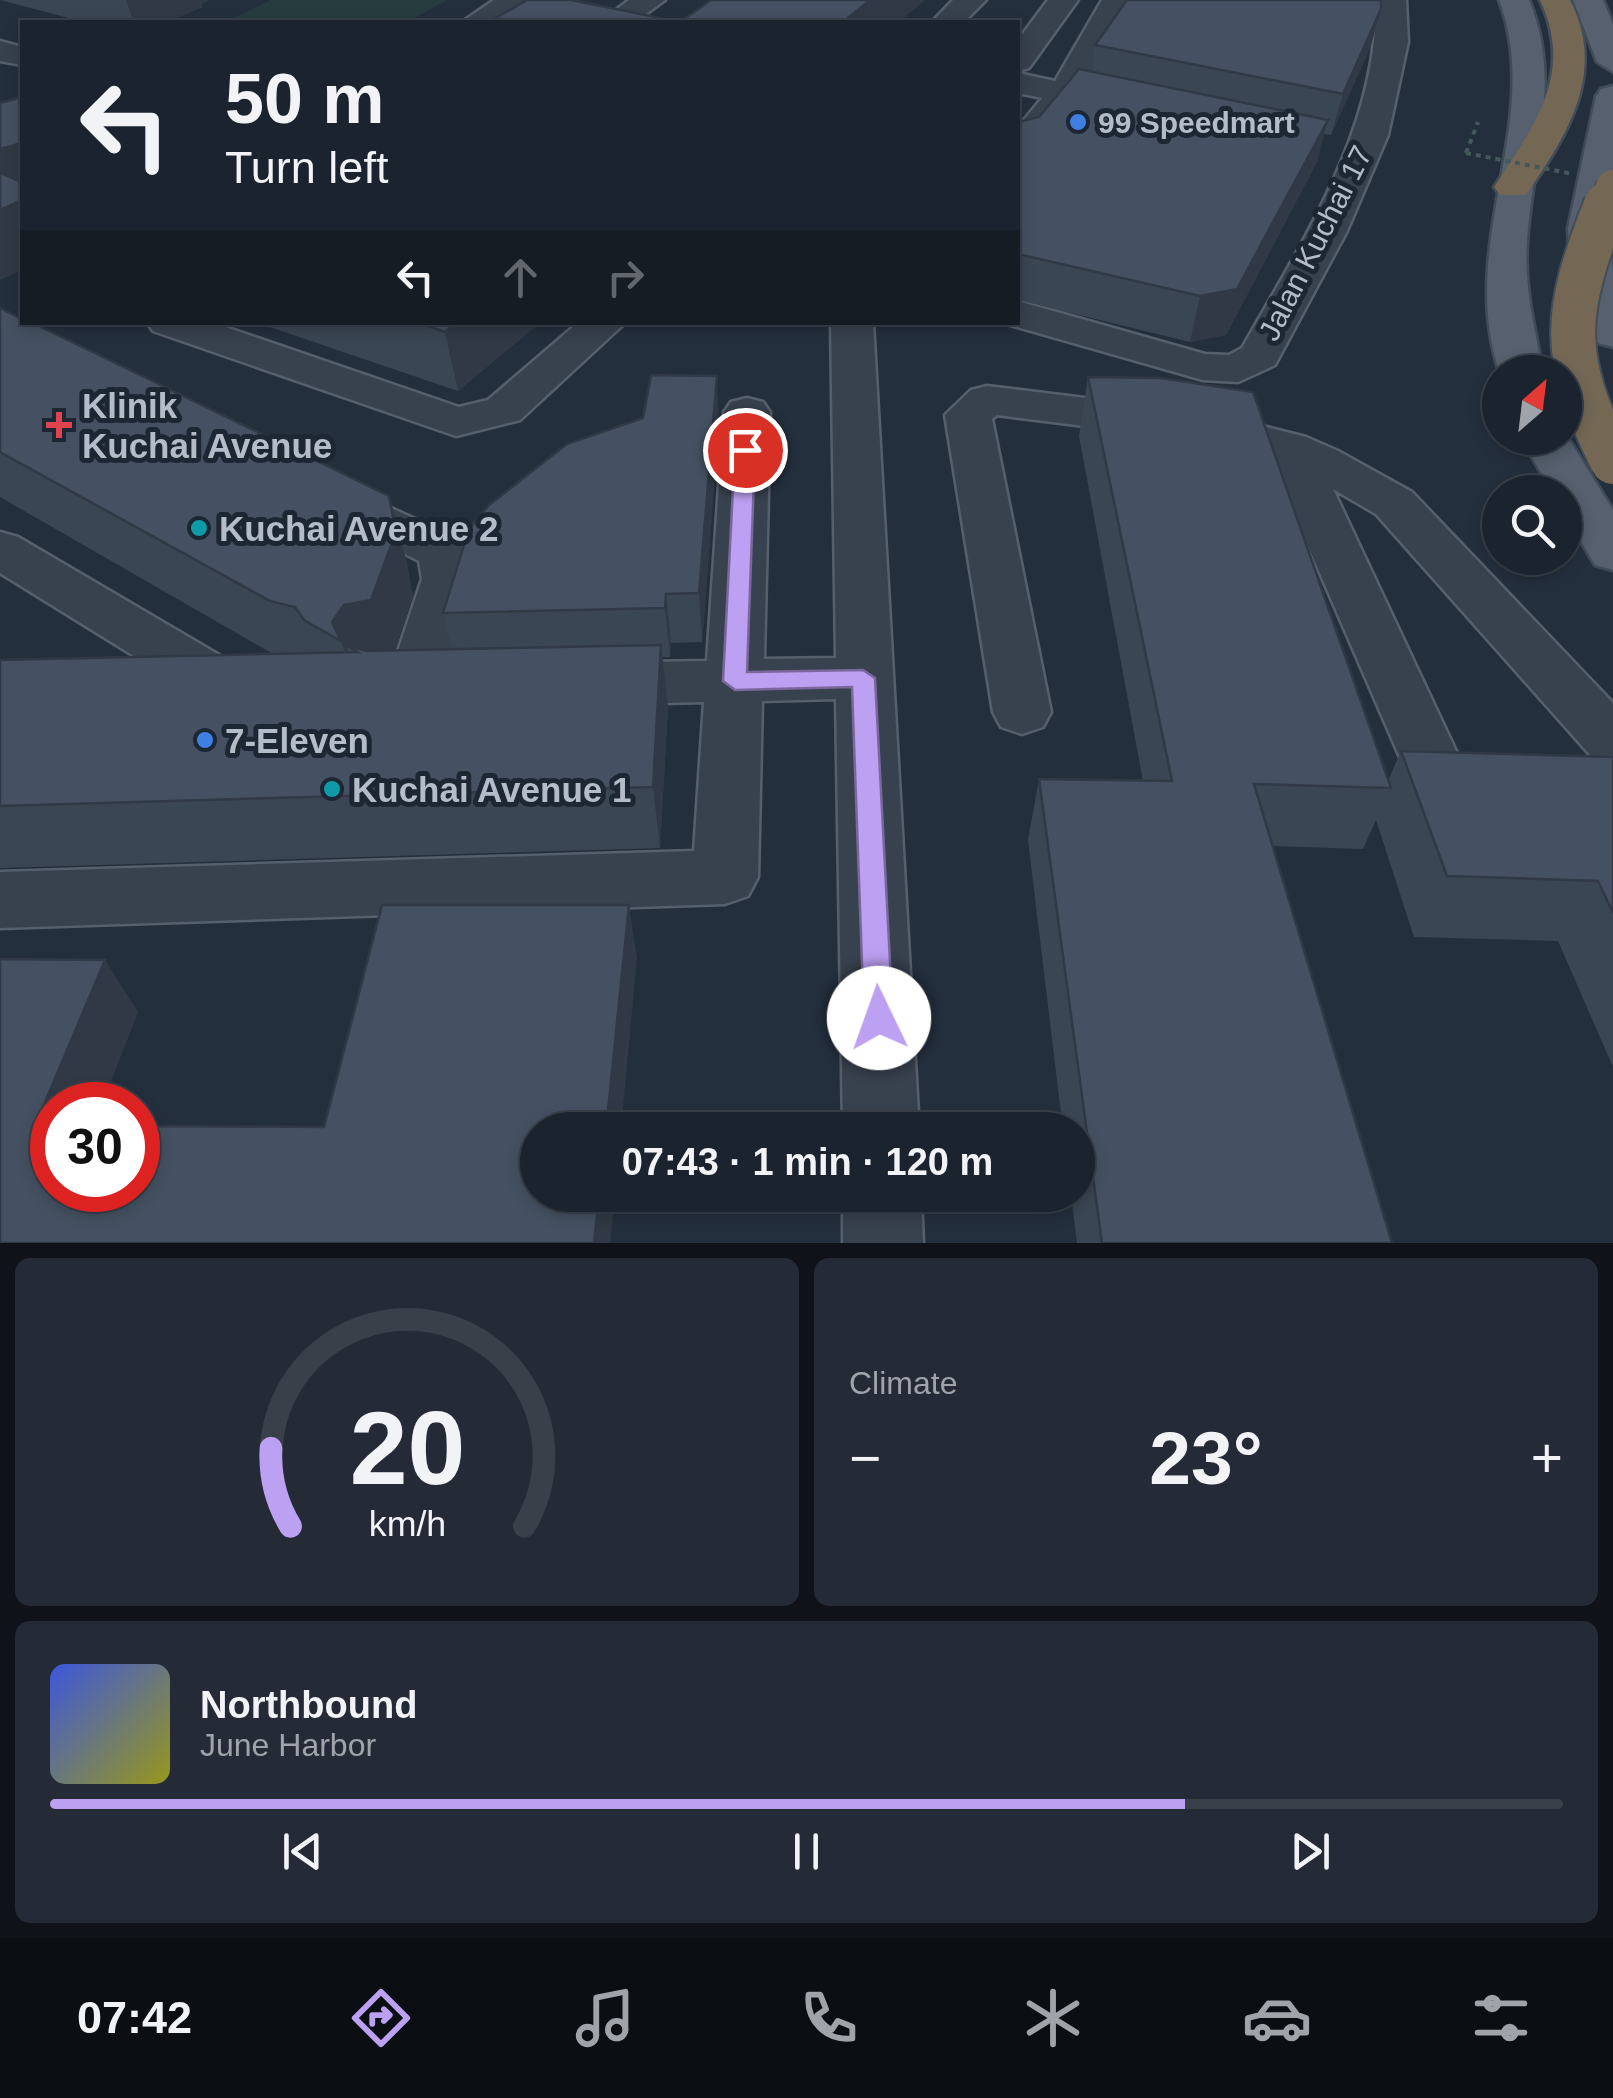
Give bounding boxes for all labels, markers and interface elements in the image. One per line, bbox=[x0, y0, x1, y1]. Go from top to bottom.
icon: left bbox=[60, 60, 190, 190]
text: 50 m bbox=[225, 60, 385, 138]
place label: 99 Speedmart bbox=[1098, 106, 1295, 139]
marker: 99 Speedmart bbox=[1067, 111, 1089, 133]
street label: Jalan Kuchai 17 bbox=[1252, 140, 1378, 346]
text: Turn left bbox=[225, 142, 388, 193]
icon: left bbox=[388, 250, 443, 305]
icon: ahead bbox=[493, 250, 548, 305]
icon: right bbox=[598, 250, 653, 305]
north arrow bbox=[1482, 355, 1582, 455]
map controls bbox=[1482, 355, 1582, 575]
place label: Klinik Kuchai Avenue bbox=[82, 386, 332, 465]
pin bbox=[703, 408, 788, 493]
marker: Klinik Kuchai Avenue bbox=[46, 412, 72, 438]
icon: arrive bbox=[718, 423, 773, 478]
button: search bbox=[1482, 475, 1582, 575]
place label: Kuchai Avenue 2 bbox=[219, 509, 498, 548]
marker: Kuchai Avenue 2 bbox=[188, 517, 210, 539]
place label: 7-Eleven bbox=[225, 721, 369, 760]
marker: 7-Eleven bbox=[194, 729, 216, 751]
place label: Kuchai Avenue 1 bbox=[352, 770, 631, 809]
marker: Kuchai Avenue 1 bbox=[321, 778, 343, 800]
position arrow bbox=[827, 966, 931, 1070]
speed limit sign: 30 bbox=[30, 1082, 160, 1212]
text: 07:43 · 1 min · 120 m bbox=[622, 1141, 993, 1183]
text: Climate bbox=[849, 1365, 957, 1401]
text: 20 bbox=[349, 1390, 465, 1506]
text: 23° bbox=[1149, 1416, 1263, 1500]
text: − bbox=[849, 1427, 881, 1489]
text: + bbox=[1531, 1427, 1563, 1489]
text: km/h bbox=[368, 1504, 446, 1544]
text: Northbound bbox=[200, 1684, 417, 1726]
text: June Harbor bbox=[200, 1727, 376, 1763]
icon: previous bbox=[275, 1824, 330, 1879]
icon: pause bbox=[779, 1824, 834, 1879]
icon: next bbox=[1283, 1824, 1338, 1879]
icon: directions bbox=[346, 1983, 416, 2053]
icon: music bbox=[570, 1983, 640, 2053]
icon: phone bbox=[794, 1983, 864, 2053]
icon: climate bbox=[1018, 1983, 1088, 2053]
icon: car bbox=[1242, 1983, 1312, 2053]
icon: filters bbox=[1466, 1983, 1536, 2053]
text: 07:42 bbox=[77, 1992, 192, 2043]

